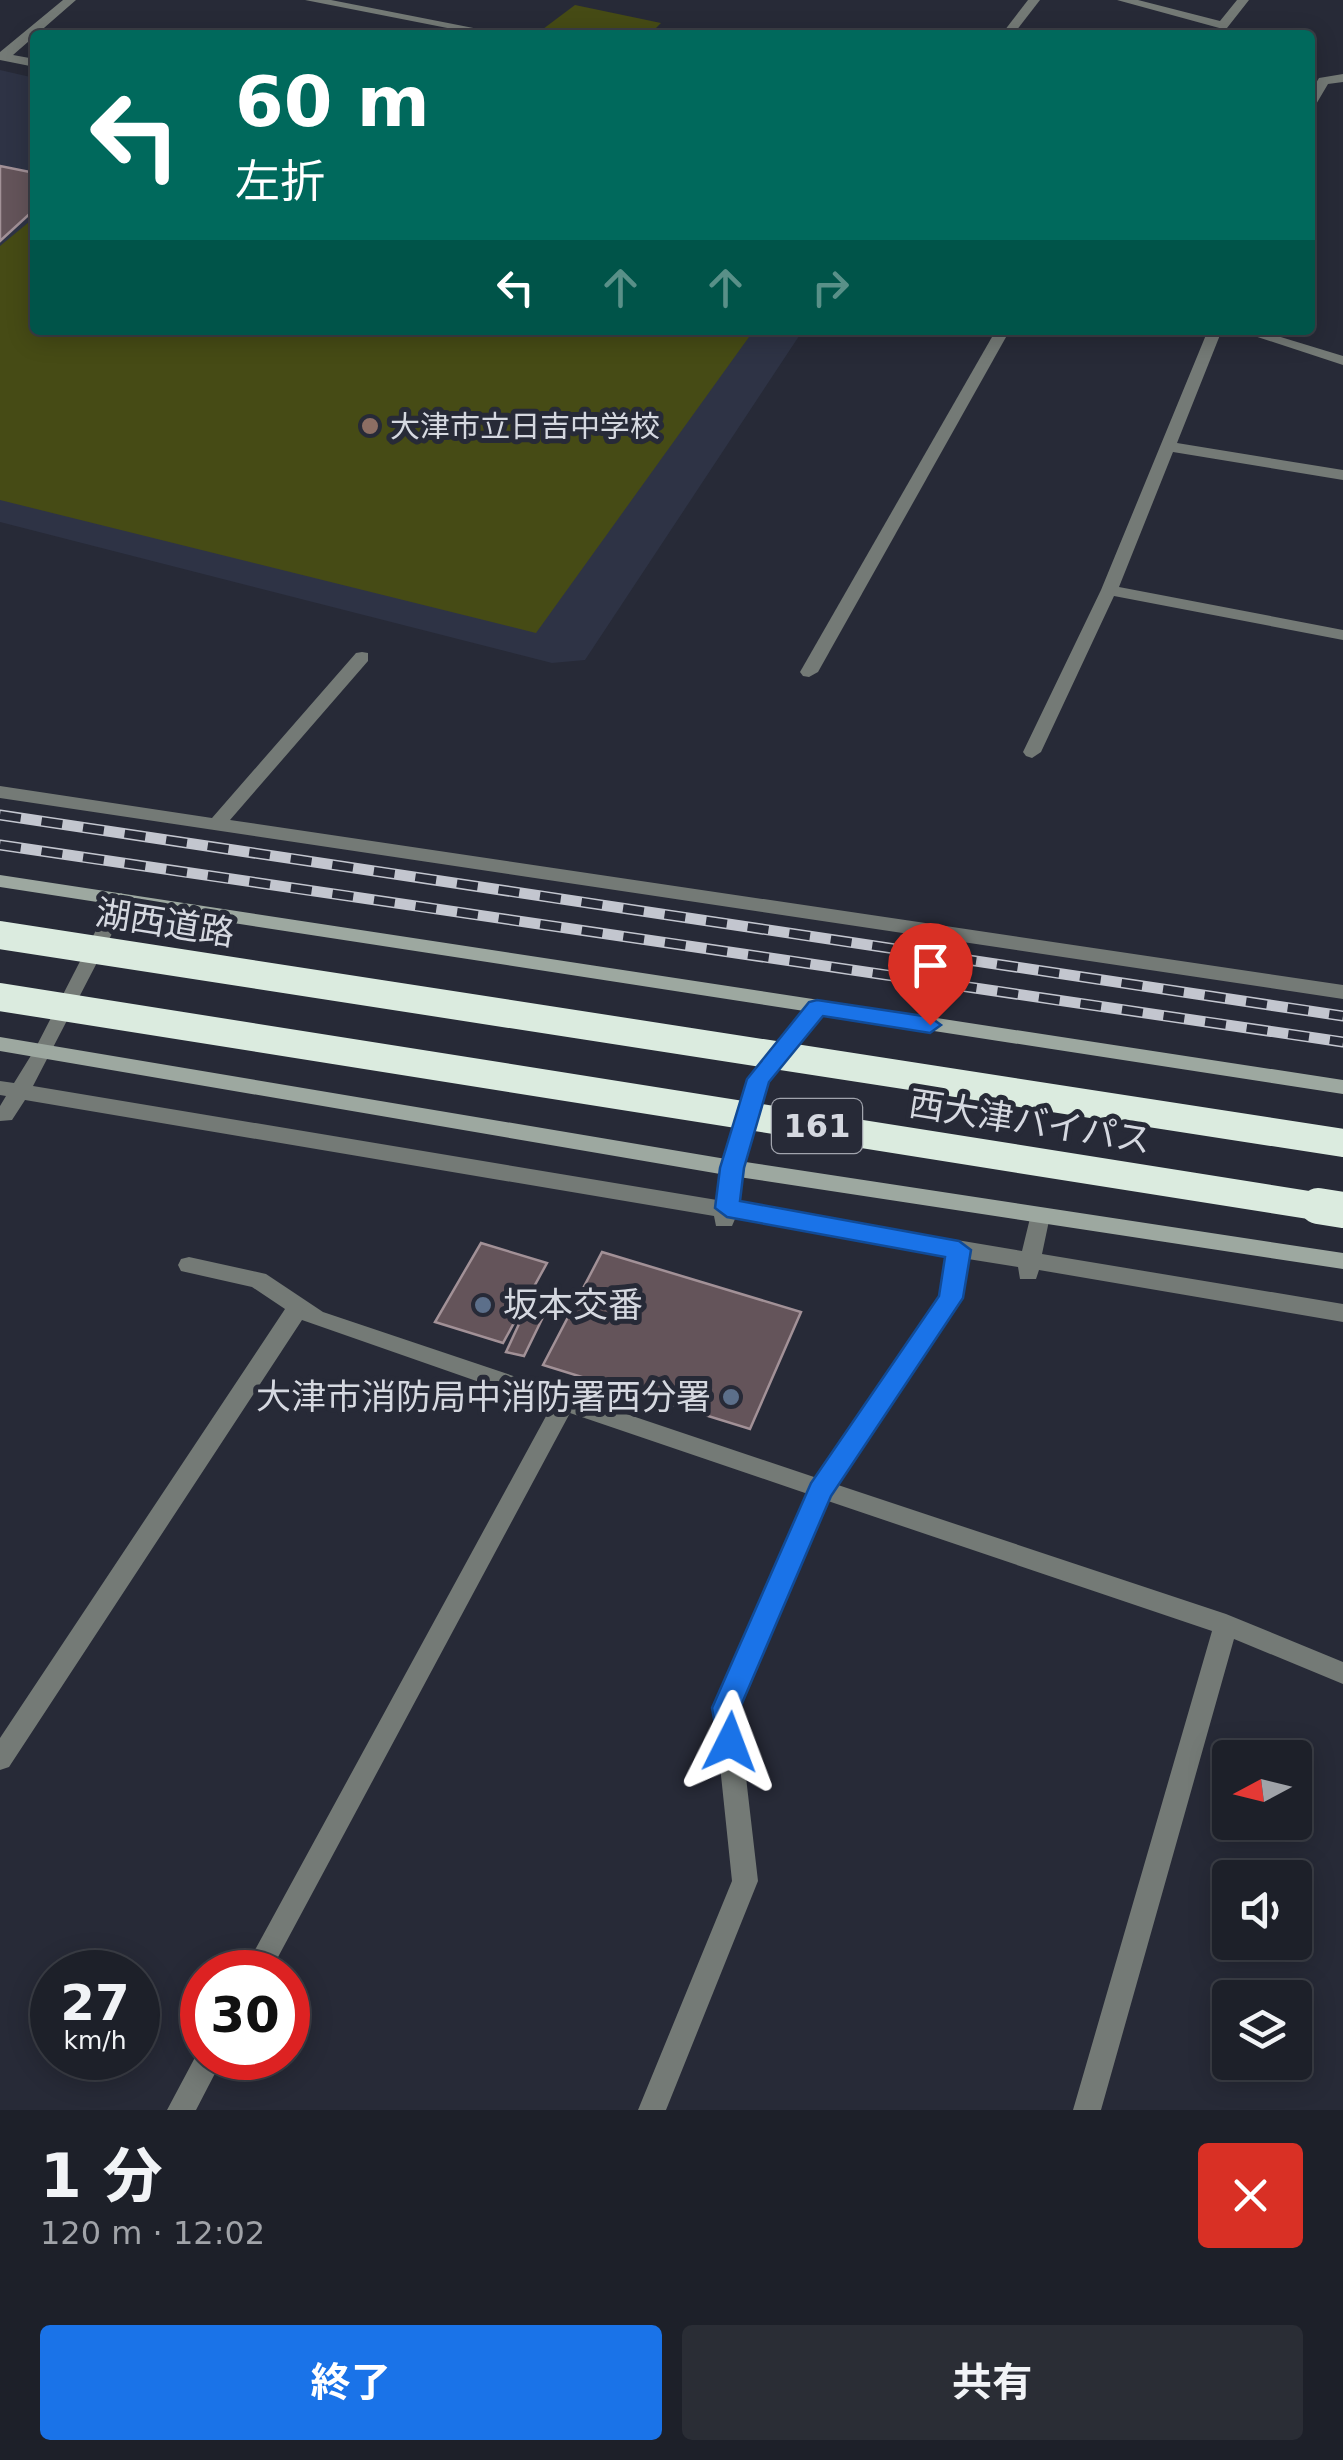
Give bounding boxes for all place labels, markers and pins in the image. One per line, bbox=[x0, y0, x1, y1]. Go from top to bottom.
place label: 大津市立日吉中学校 bbox=[390, 409, 660, 444]
marker: 大津市立日吉中学校 bbox=[359, 415, 381, 437]
pin bbox=[888, 923, 973, 1026]
place label: 坂本交番 bbox=[503, 1285, 643, 1325]
marker: 坂本交番 bbox=[472, 1294, 494, 1316]
place label: 大津市消防局中消防署西分署 bbox=[256, 1377, 711, 1417]
marker: 大津市消防局中消防署西分署 bbox=[720, 1386, 742, 1408]

